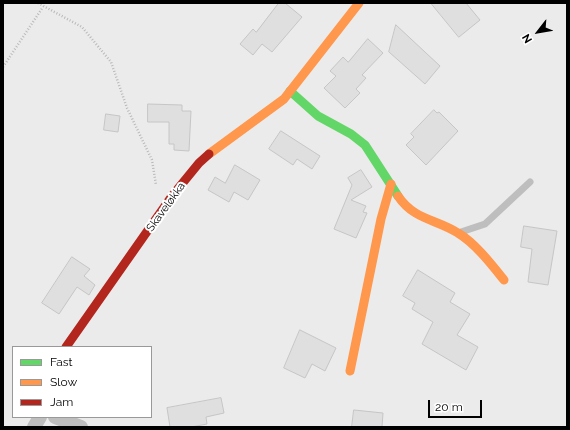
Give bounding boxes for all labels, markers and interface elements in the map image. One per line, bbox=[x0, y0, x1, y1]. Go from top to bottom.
north arrow bbox=[518, 12, 558, 52]
text: N bbox=[520, 31, 535, 45]
street label: Skaveløkka bbox=[144, 180, 188, 234]
legend bbox=[12, 346, 152, 418]
text: Fast bbox=[50, 355, 73, 369]
text: Slow bbox=[50, 375, 77, 389]
scale bar bbox=[430, 392, 484, 418]
text: Jam bbox=[50, 395, 73, 409]
text: 20 m bbox=[435, 400, 463, 414]

